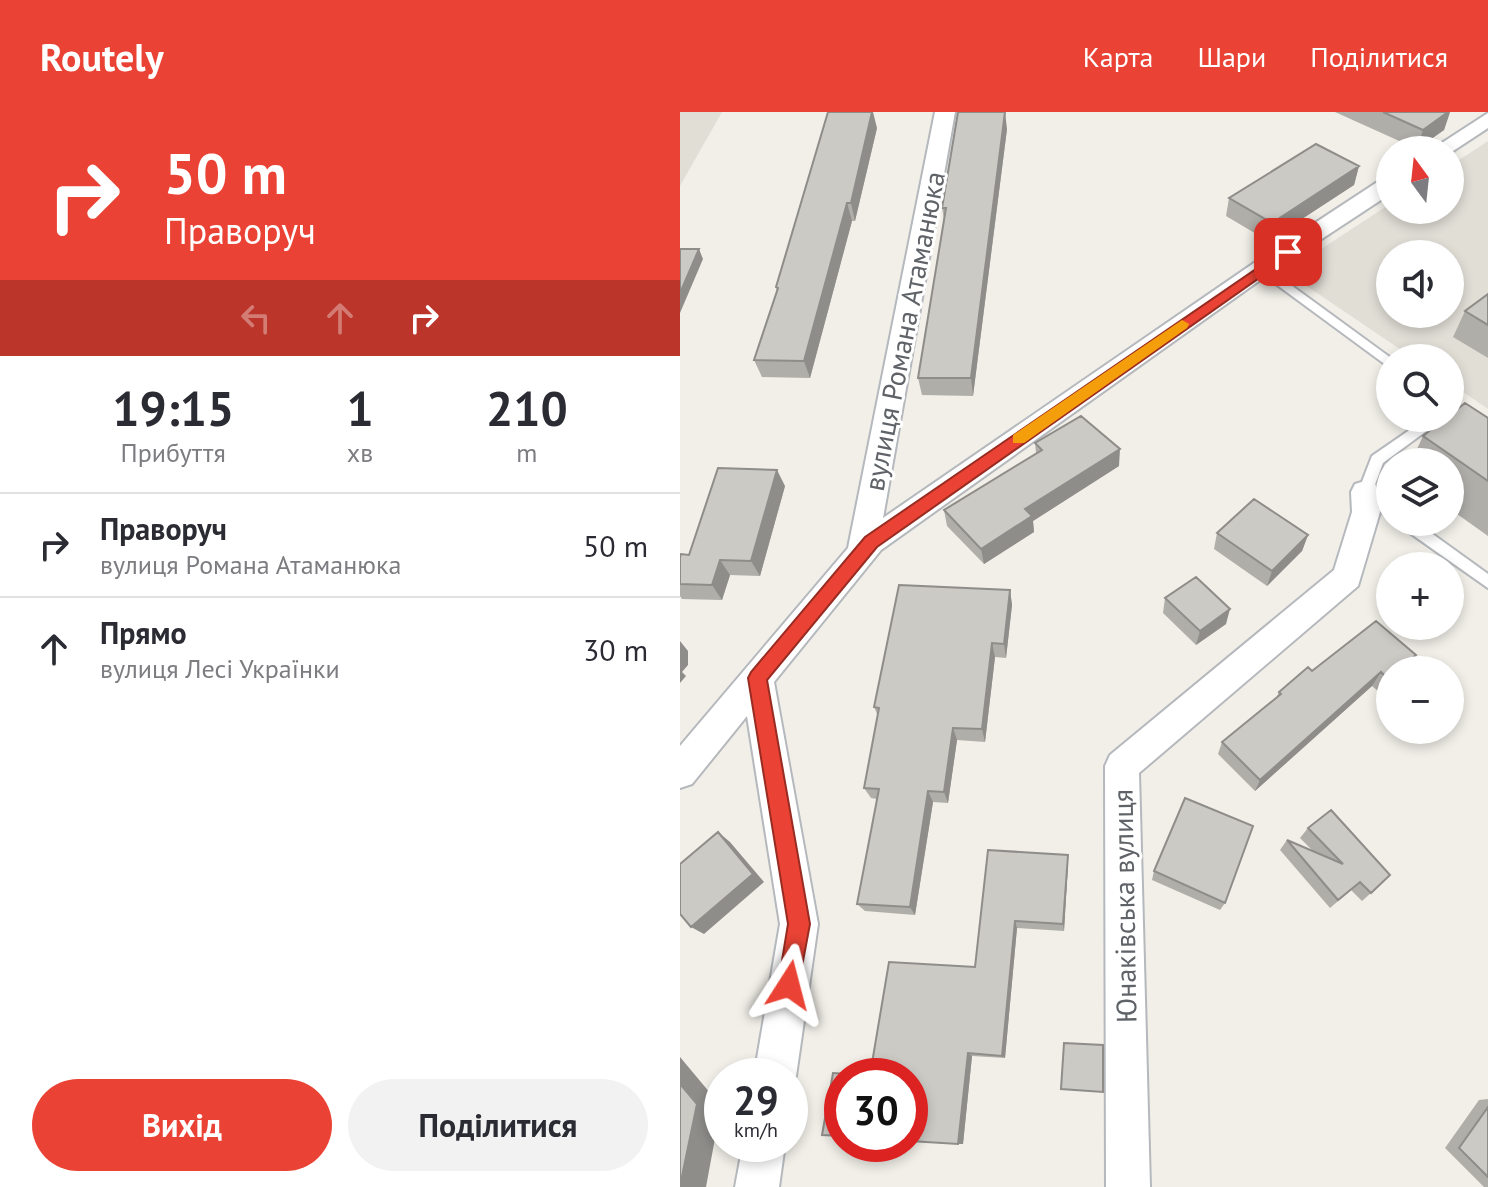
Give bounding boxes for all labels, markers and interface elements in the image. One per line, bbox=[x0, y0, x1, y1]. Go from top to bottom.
text: Routely bbox=[40, 32, 164, 81]
text: Карта bbox=[1083, 38, 1153, 75]
text: Шари bbox=[1197, 38, 1266, 75]
text: Поділитися bbox=[1310, 38, 1448, 75]
north arrow bbox=[1376, 136, 1464, 224]
map controls bbox=[1376, 136, 1464, 744]
text: 50 m bbox=[164, 137, 287, 209]
icon: right bbox=[32, 144, 136, 248]
street label: вулиця Романа Атаманюка bbox=[855, 168, 953, 494]
text: Праворуч bbox=[164, 207, 316, 254]
pin bbox=[1254, 218, 1322, 286]
icon: arrive bbox=[1266, 230, 1310, 274]
button: sound bbox=[1376, 240, 1464, 328]
icon: left bbox=[234, 296, 278, 340]
icon: ahead bbox=[318, 296, 362, 340]
icon: right bbox=[402, 296, 446, 340]
button: search bbox=[1376, 344, 1464, 432]
text: 19:15 bbox=[112, 377, 234, 439]
text: 1 bbox=[346, 377, 374, 439]
text: 210 bbox=[486, 377, 568, 439]
text: Прибуття bbox=[121, 436, 226, 469]
text: хв bbox=[347, 436, 373, 469]
text: m bbox=[516, 436, 537, 469]
button: layers bbox=[1376, 448, 1464, 536]
text: Праворуч bbox=[100, 509, 227, 548]
icon: right bbox=[32, 523, 76, 567]
text: 50 m bbox=[583, 526, 648, 565]
text: вулиця Романа Атаманюка bbox=[100, 548, 401, 581]
button: + bbox=[1376, 552, 1464, 640]
text: Прямо bbox=[100, 613, 187, 652]
icon: ahead bbox=[32, 627, 76, 671]
text: 30 m bbox=[583, 630, 648, 669]
text: вулиця Лесі Українки bbox=[100, 652, 340, 685]
button: − bbox=[1376, 656, 1464, 744]
street label: Юнаківська вулиця bbox=[1103, 789, 1145, 1023]
position arrow bbox=[747, 943, 831, 1027]
speed limit sign: 30 bbox=[824, 1058, 928, 1162]
text: 29 bbox=[733, 1074, 779, 1126]
button: Вихід bbox=[32, 1079, 332, 1171]
button: Поділитися bbox=[348, 1079, 648, 1171]
text: km/h bbox=[734, 1117, 778, 1143]

